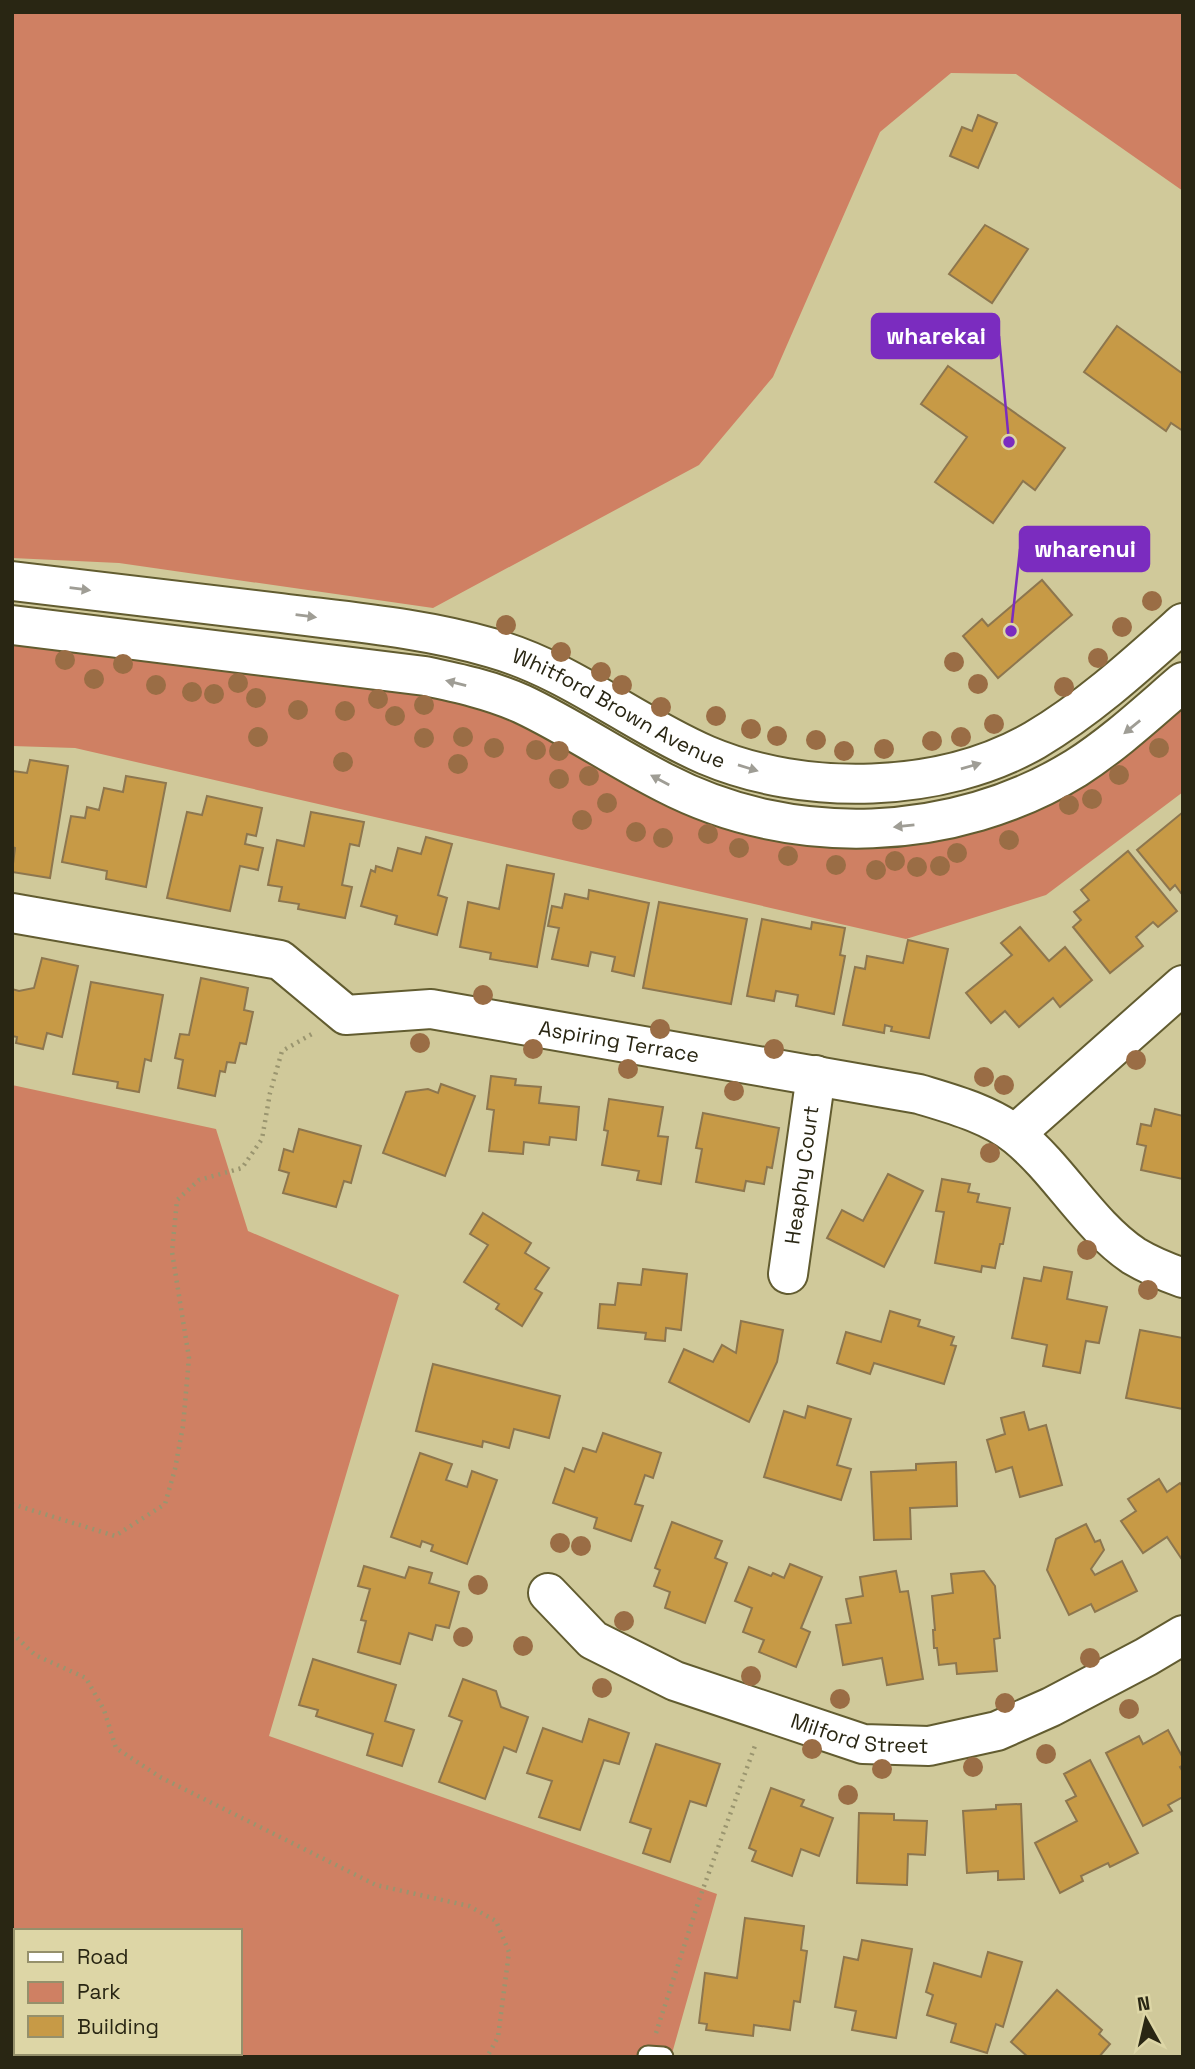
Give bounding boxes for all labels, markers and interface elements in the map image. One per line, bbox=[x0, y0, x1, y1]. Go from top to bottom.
callout: wharekai bbox=[872, 314, 999, 358]
text: wharekai bbox=[886, 321, 986, 351]
callout: wharenui bbox=[1020, 527, 1149, 571]
text: wharenui bbox=[1034, 534, 1136, 564]
one-way arrow bbox=[69, 584, 91, 595]
one-way arrow bbox=[295, 611, 317, 622]
street label: Whitford Brown Avenue bbox=[509, 642, 729, 774]
one-way arrow bbox=[445, 677, 467, 688]
one-way arrow bbox=[1123, 719, 1140, 734]
one-way arrow bbox=[961, 760, 983, 771]
one-way arrow bbox=[737, 764, 758, 774]
one-way arrow bbox=[650, 775, 670, 786]
one-way arrow bbox=[893, 821, 915, 832]
street label: Aspiring Terrace bbox=[537, 1014, 701, 1068]
street label: Heaphy Court bbox=[778, 1104, 825, 1246]
street label: Milford Street bbox=[787, 1707, 929, 1759]
legend bbox=[14, 1929, 242, 2055]
text: Road bbox=[77, 1943, 129, 1970]
text: Park bbox=[77, 1978, 121, 2005]
north arrow bbox=[1111, 1985, 1181, 2055]
text: N bbox=[1136, 1990, 1152, 2017]
text: Building bbox=[77, 2013, 159, 2040]

